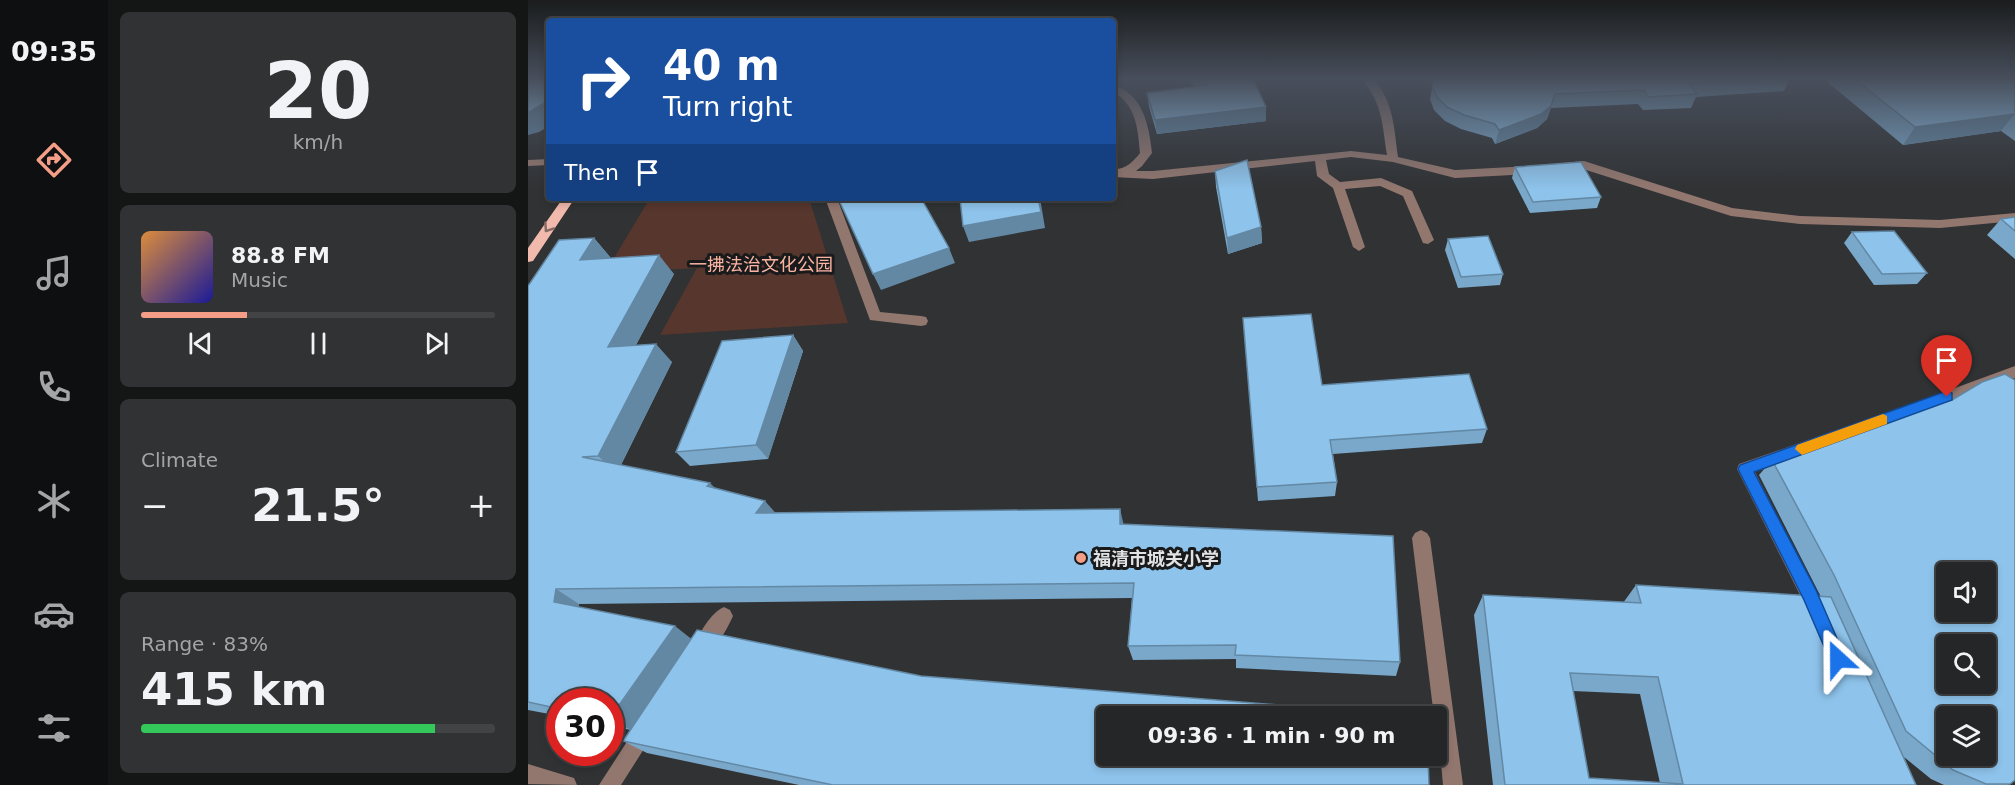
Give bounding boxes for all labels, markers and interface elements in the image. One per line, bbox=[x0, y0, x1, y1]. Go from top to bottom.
text: 09:35 bbox=[11, 36, 97, 67]
text: 40 m bbox=[663, 41, 780, 90]
icon: right bbox=[564, 42, 642, 120]
text: 20 bbox=[264, 46, 372, 136]
text: Turn right bbox=[663, 91, 792, 122]
text: km/h bbox=[293, 130, 343, 154]
icon: directions bbox=[33, 139, 75, 181]
icon: arrive bbox=[631, 156, 664, 189]
text: Then bbox=[564, 160, 619, 185]
one-way arrow bbox=[544, 221, 555, 232]
text: 88.8 FM bbox=[231, 243, 330, 268]
icon: music bbox=[33, 252, 75, 294]
park label: 一拂法治文化公园 bbox=[689, 254, 833, 275]
text: Music bbox=[231, 268, 288, 292]
icon: previous bbox=[184, 327, 217, 360]
icon: pause bbox=[302, 327, 335, 360]
icon: next bbox=[420, 327, 453, 360]
pin bbox=[1921, 335, 1972, 397]
icon: arrive bbox=[1930, 344, 1963, 377]
icon: phone bbox=[33, 366, 75, 408]
text: Climate bbox=[141, 448, 218, 472]
text: 21.5° bbox=[251, 479, 385, 532]
icon: climate bbox=[33, 480, 75, 522]
text: − bbox=[141, 486, 169, 525]
text: + bbox=[467, 486, 495, 525]
place label: 福清市城关小学 bbox=[1093, 548, 1219, 569]
marker: 福清市城关小学 bbox=[1074, 551, 1088, 565]
map controls bbox=[1936, 562, 1996, 766]
button: sound bbox=[1936, 562, 1996, 622]
icon: car bbox=[33, 593, 75, 635]
position arrow bbox=[1806, 627, 1870, 691]
text: Range · 83% bbox=[141, 632, 268, 656]
button: search bbox=[1936, 634, 1996, 694]
text: 415 km bbox=[141, 663, 327, 716]
speed limit sign: 30 bbox=[546, 688, 624, 766]
button: layers bbox=[1936, 706, 1996, 766]
icon: filters bbox=[33, 707, 75, 749]
text: 09:36 · 1 min · 90 m bbox=[1148, 723, 1395, 748]

